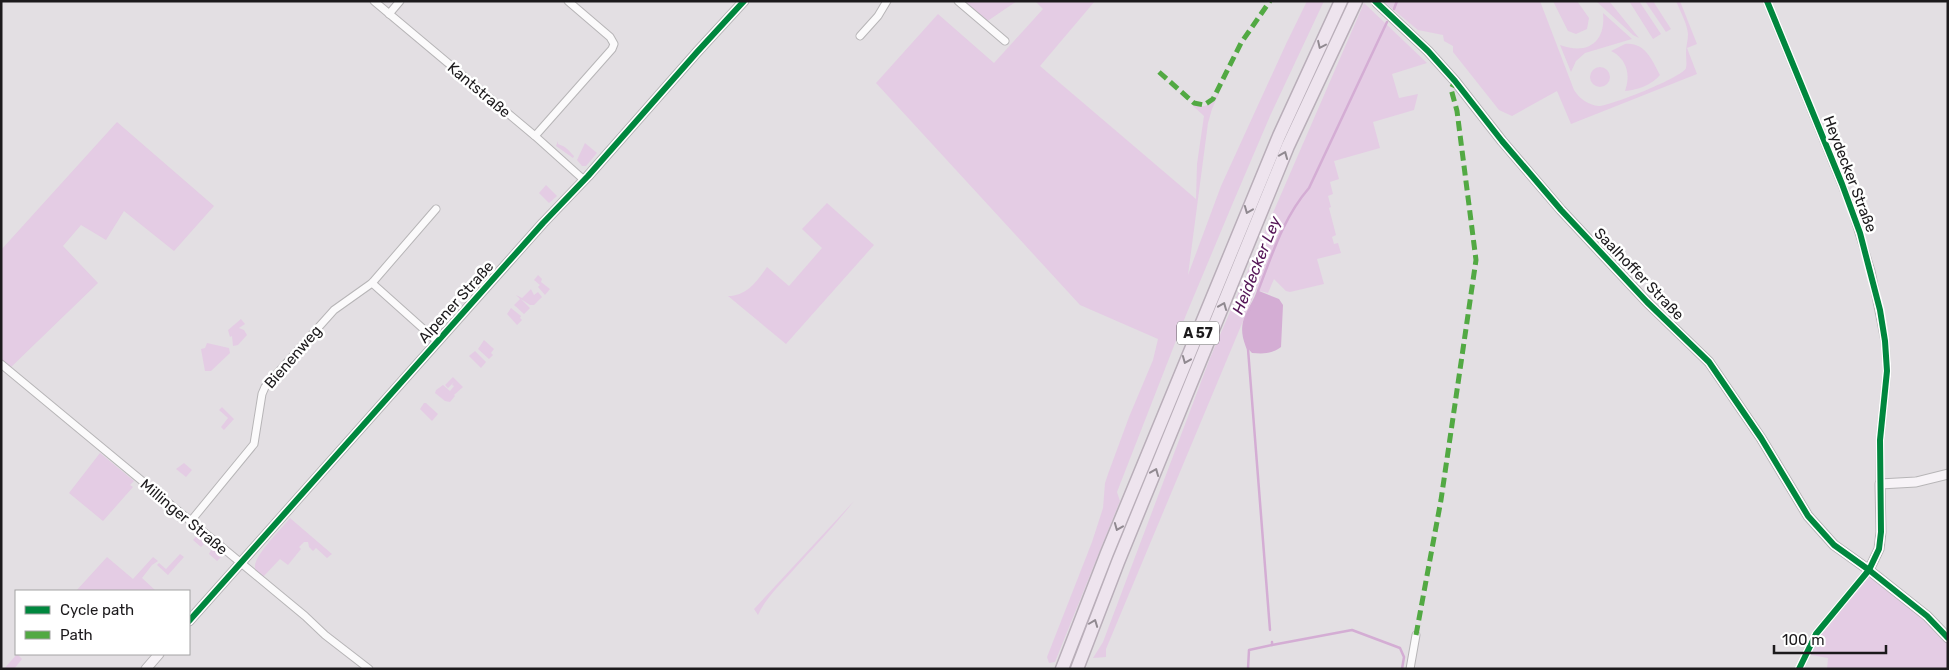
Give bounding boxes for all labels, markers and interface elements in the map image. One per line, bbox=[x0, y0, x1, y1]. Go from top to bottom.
one-way arrow bbox=[1316, 40, 1327, 49]
street label: Kantstraße bbox=[444, 58, 514, 122]
street label: Heydecker Straße bbox=[1819, 113, 1881, 235]
one-way arrow bbox=[1278, 151, 1288, 160]
one-way arrow bbox=[1244, 205, 1254, 214]
water label: Heidecker Ley bbox=[1228, 212, 1285, 317]
street label: Saalhoffer Straße bbox=[1590, 224, 1688, 324]
street label: Alpener Straße bbox=[415, 257, 497, 347]
one-way arrow bbox=[1216, 302, 1227, 311]
street label: Bienenweg bbox=[261, 322, 325, 392]
road number: A 57 bbox=[1177, 322, 1219, 344]
one-way arrow bbox=[1182, 356, 1192, 364]
one-way arrow bbox=[1148, 468, 1159, 477]
street label: Millinger Straße bbox=[137, 475, 231, 559]
one-way arrow bbox=[1114, 522, 1124, 531]
legend bbox=[15, 590, 190, 655]
text: Cycle path bbox=[60, 601, 134, 619]
one-way arrow bbox=[1088, 619, 1099, 628]
scale bar bbox=[1774, 622, 1886, 654]
text: Path bbox=[60, 626, 93, 644]
text: 100 m bbox=[1782, 631, 1824, 649]

